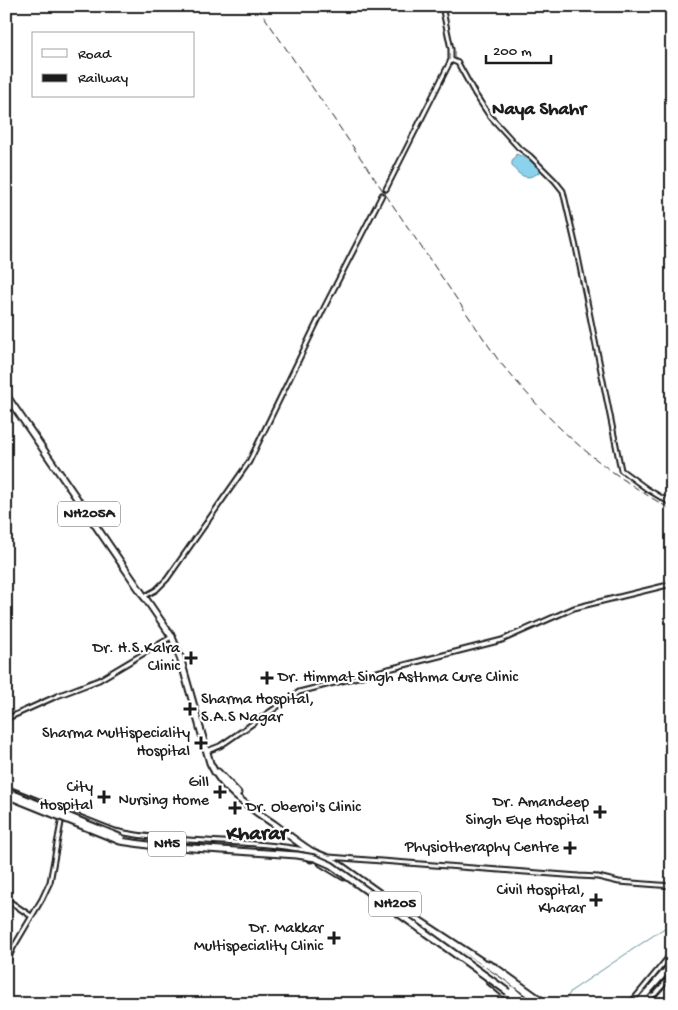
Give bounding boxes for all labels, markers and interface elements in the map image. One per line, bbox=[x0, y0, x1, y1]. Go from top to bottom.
legend bbox=[32, 32, 195, 98]
scale bar bbox=[486, 32, 550, 64]
text: 200 m bbox=[493, 43, 532, 61]
text: Road bbox=[78, 46, 112, 64]
text: Railway bbox=[78, 70, 129, 88]
district label: Naya Shahr bbox=[492, 99, 588, 122]
road number: NH205A bbox=[58, 502, 120, 526]
place label: Dr. H.S.Kalra Clinic bbox=[92, 640, 181, 677]
marker: Dr. H.S.Kalra Clinic bbox=[184, 651, 198, 665]
place label: Dr. Himmat Singh Asthma Cure Clinic bbox=[277, 669, 519, 688]
marker: Dr. Himmat Singh Asthma Cure Clinic bbox=[260, 671, 274, 685]
place label: Sharma Hospital, S.A.S Nagar bbox=[201, 691, 314, 728]
marker: Sharma Hospital, S.A.S Nagar bbox=[183, 702, 197, 716]
place label: Sharma Multispeciality Hospital bbox=[42, 725, 190, 762]
marker: Sharma Multispeciality Hospital bbox=[194, 736, 208, 750]
place label: Gill Nursing Home bbox=[118, 774, 210, 811]
place label: City Hospital bbox=[39, 779, 93, 816]
marker: Gill Nursing Home bbox=[213, 785, 227, 799]
marker: City Hospital bbox=[97, 790, 111, 804]
place label: Dr. Amandeep Singh Eye Hospital bbox=[466, 794, 589, 831]
place label: Dr. Oberoi's Clinic bbox=[245, 799, 361, 818]
marker: Dr. Oberoi's Clinic bbox=[228, 801, 242, 815]
marker: Dr. Amandeep Singh Eye Hospital bbox=[593, 805, 607, 819]
district label: Kharar bbox=[225, 823, 290, 848]
road number: NH5 bbox=[148, 832, 186, 856]
place label: Physiotheraphy Centre bbox=[404, 839, 560, 858]
marker: Physiotheraphy Centre bbox=[563, 841, 577, 855]
place label: Civil Hospital, Kharar bbox=[496, 882, 586, 919]
road number: NH205 bbox=[369, 892, 421, 916]
marker: Civil Hospital, Kharar bbox=[589, 893, 603, 907]
place label: Dr. Makkar Multispeciality Clinic bbox=[194, 920, 324, 957]
marker: Dr. Makkar Multispeciality Clinic bbox=[327, 931, 341, 945]

